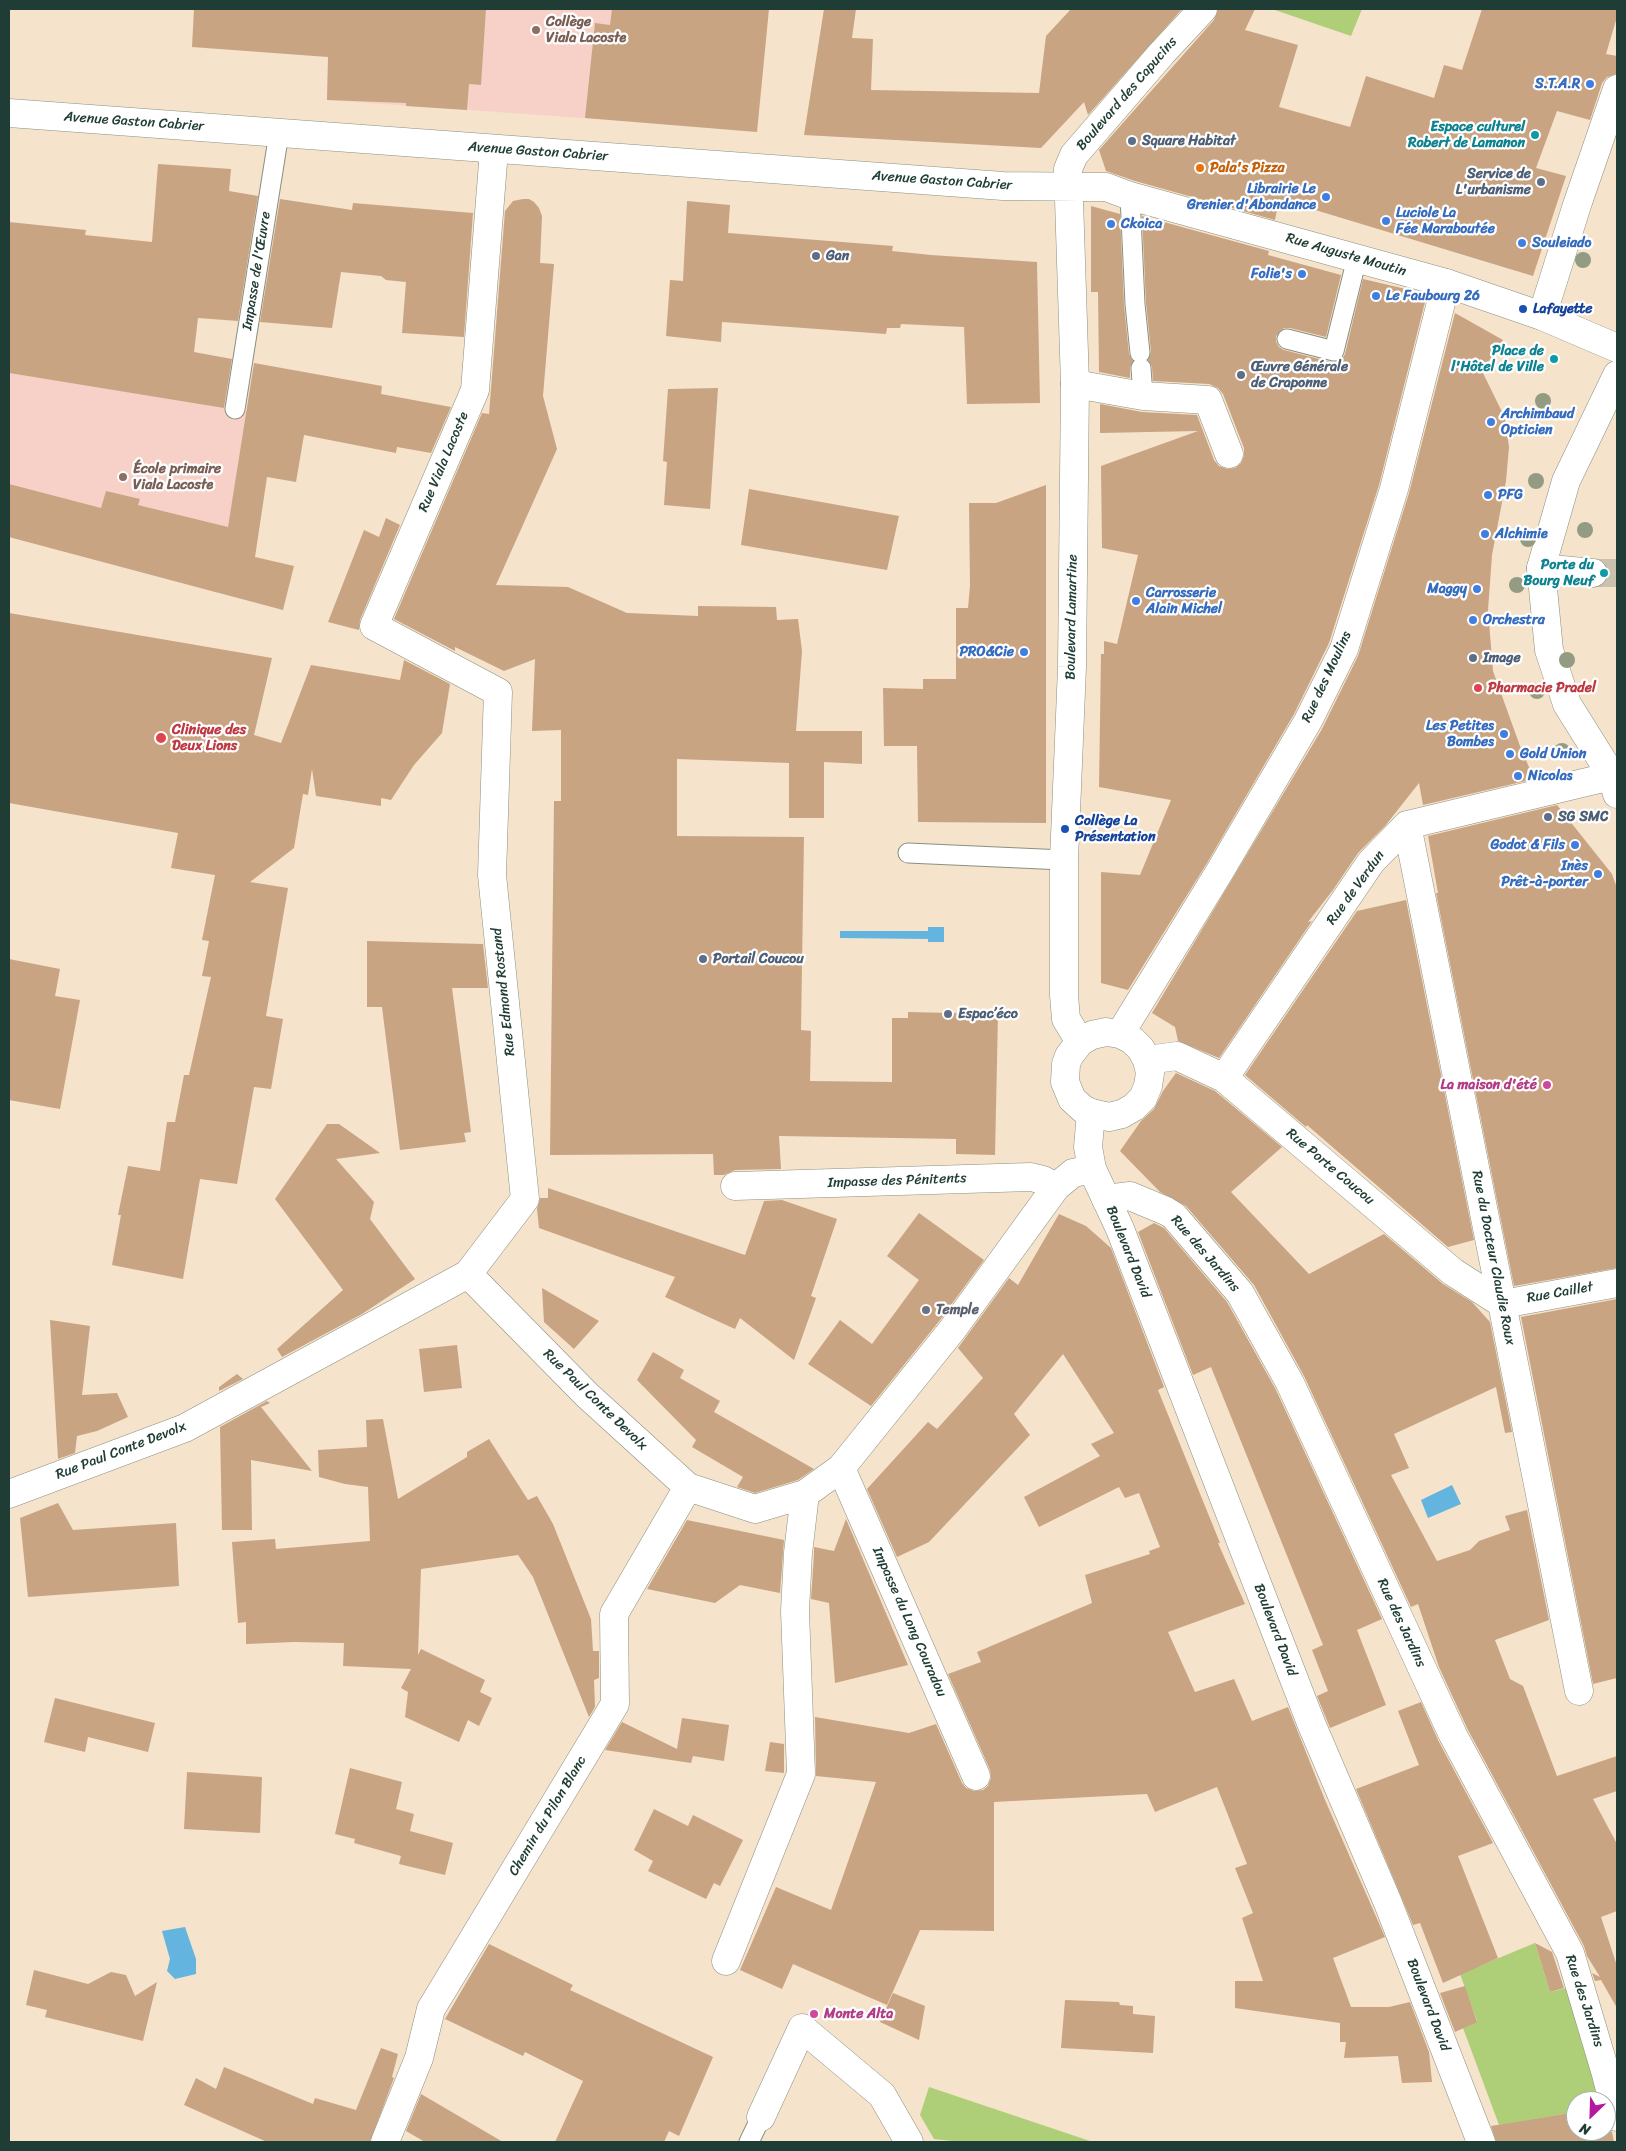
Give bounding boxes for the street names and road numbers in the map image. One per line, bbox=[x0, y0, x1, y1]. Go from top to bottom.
street label: Boulevard des Capucins bbox=[1073, 34, 1181, 154]
street label: Avenue Gaston Cabrier bbox=[63, 109, 205, 135]
street label: Avenue Gaston Cabrier bbox=[467, 139, 609, 165]
street label: Avenue Gaston Cabrier bbox=[871, 168, 1013, 194]
street label: Impasse de l'Œuvre bbox=[239, 210, 275, 332]
street label: Rue Auguste Moutin bbox=[1284, 230, 1408, 280]
street label: Rue Viala Lacoste bbox=[415, 409, 473, 515]
street label: Boulevard Lamartine bbox=[1063, 554, 1081, 680]
street label: Rue des Moulins bbox=[1299, 629, 1355, 725]
street label: Rue de Verdun bbox=[1323, 848, 1389, 928]
street label: Rue Edmond Rostand bbox=[489, 927, 519, 1057]
street label: Rue Porte Coucou bbox=[1283, 1125, 1377, 1209]
street label: Rue du Docteur Claudie Roux bbox=[1468, 1169, 1518, 1347]
street label: Impasse des Pénitents bbox=[827, 1170, 967, 1192]
street label: Boulevard David bbox=[1102, 1204, 1154, 1300]
street label: Rue des Jardins bbox=[1167, 1212, 1243, 1296]
street label: Rue Caillet bbox=[1526, 1279, 1594, 1307]
street label: Rue Paul Conte Devolx bbox=[539, 1346, 651, 1454]
street label: Rue Paul Conte Devolx bbox=[53, 1418, 189, 1484]
street label: Impasse du Long Couradou bbox=[868, 1544, 950, 1700]
street label: Rue des Jardins bbox=[1373, 1576, 1429, 1670]
street label: Boulevard David bbox=[1250, 1581, 1300, 1679]
street label: Chemin du Pilon Blanc bbox=[506, 1753, 590, 1879]
street label: Rue des Jardins bbox=[1561, 1953, 1607, 2049]
street label: Boulevard David bbox=[1403, 1956, 1453, 2054]

